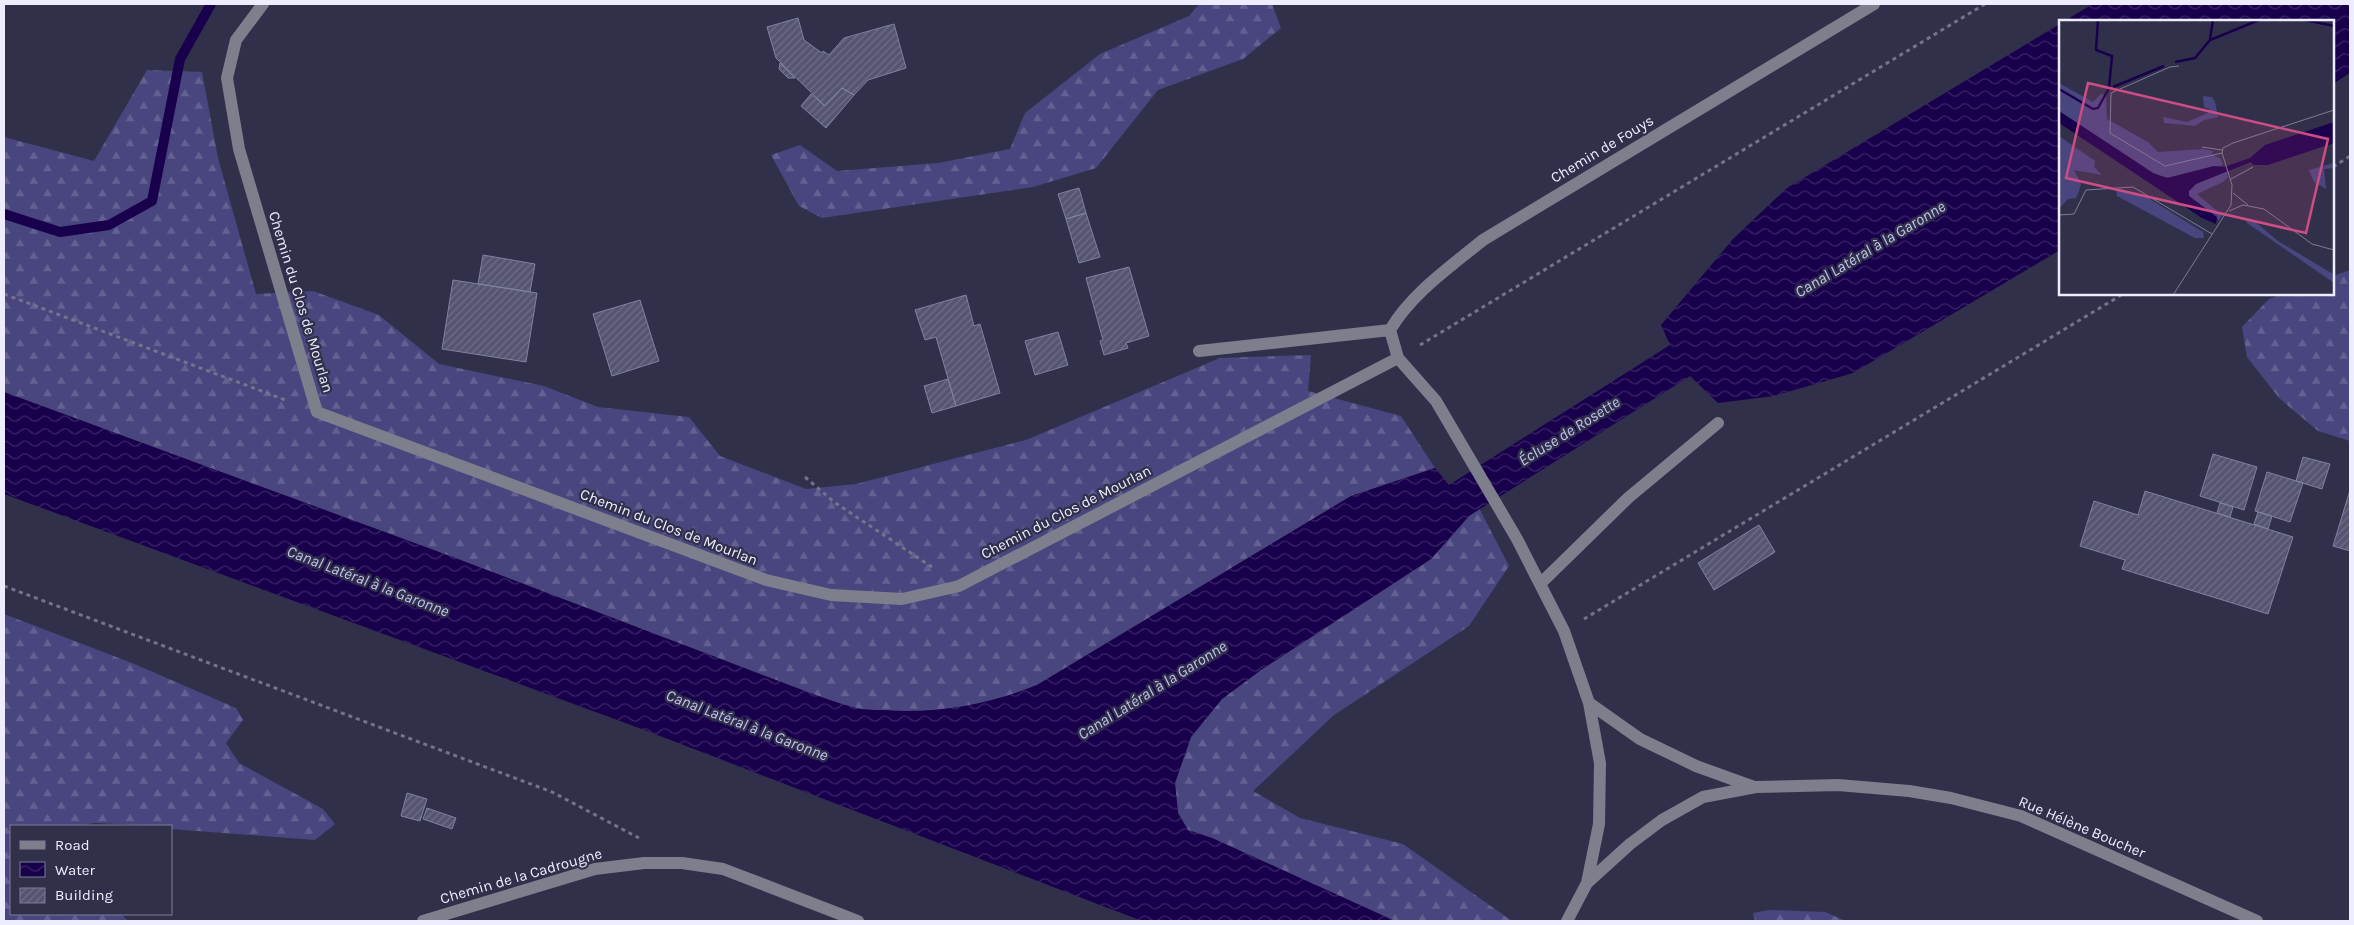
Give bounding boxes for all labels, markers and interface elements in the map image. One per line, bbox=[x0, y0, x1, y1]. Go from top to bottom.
inset map bbox=[2059, 20, 2334, 295]
street label: Chemin de Fouys bbox=[1547, 111, 1657, 187]
water label: Canal Latéral à la Garonne bbox=[1791, 196, 1949, 301]
street label: Chemin du Clos de Mourlan bbox=[265, 209, 337, 395]
water label: Écluse de Rosette bbox=[1515, 392, 1624, 470]
street label: Chemin du Clos de Mourlan bbox=[978, 461, 1154, 563]
street label: Chemin du Clos de Mourlan bbox=[578, 485, 760, 569]
water label: Canal Latéral à la Garonne bbox=[284, 541, 452, 621]
water label: Canal Latéral à la Garonne bbox=[1074, 636, 1231, 744]
water label: Canal Latéral à la Garonne bbox=[663, 685, 831, 765]
street label: Rue Hélène Boucher bbox=[2016, 792, 2149, 862]
legend bbox=[10, 825, 172, 915]
text: Road bbox=[55, 836, 90, 854]
street label: Chemin de la Cadrougne bbox=[438, 844, 604, 908]
text: Water bbox=[55, 861, 96, 879]
text: Building bbox=[55, 886, 113, 904]

